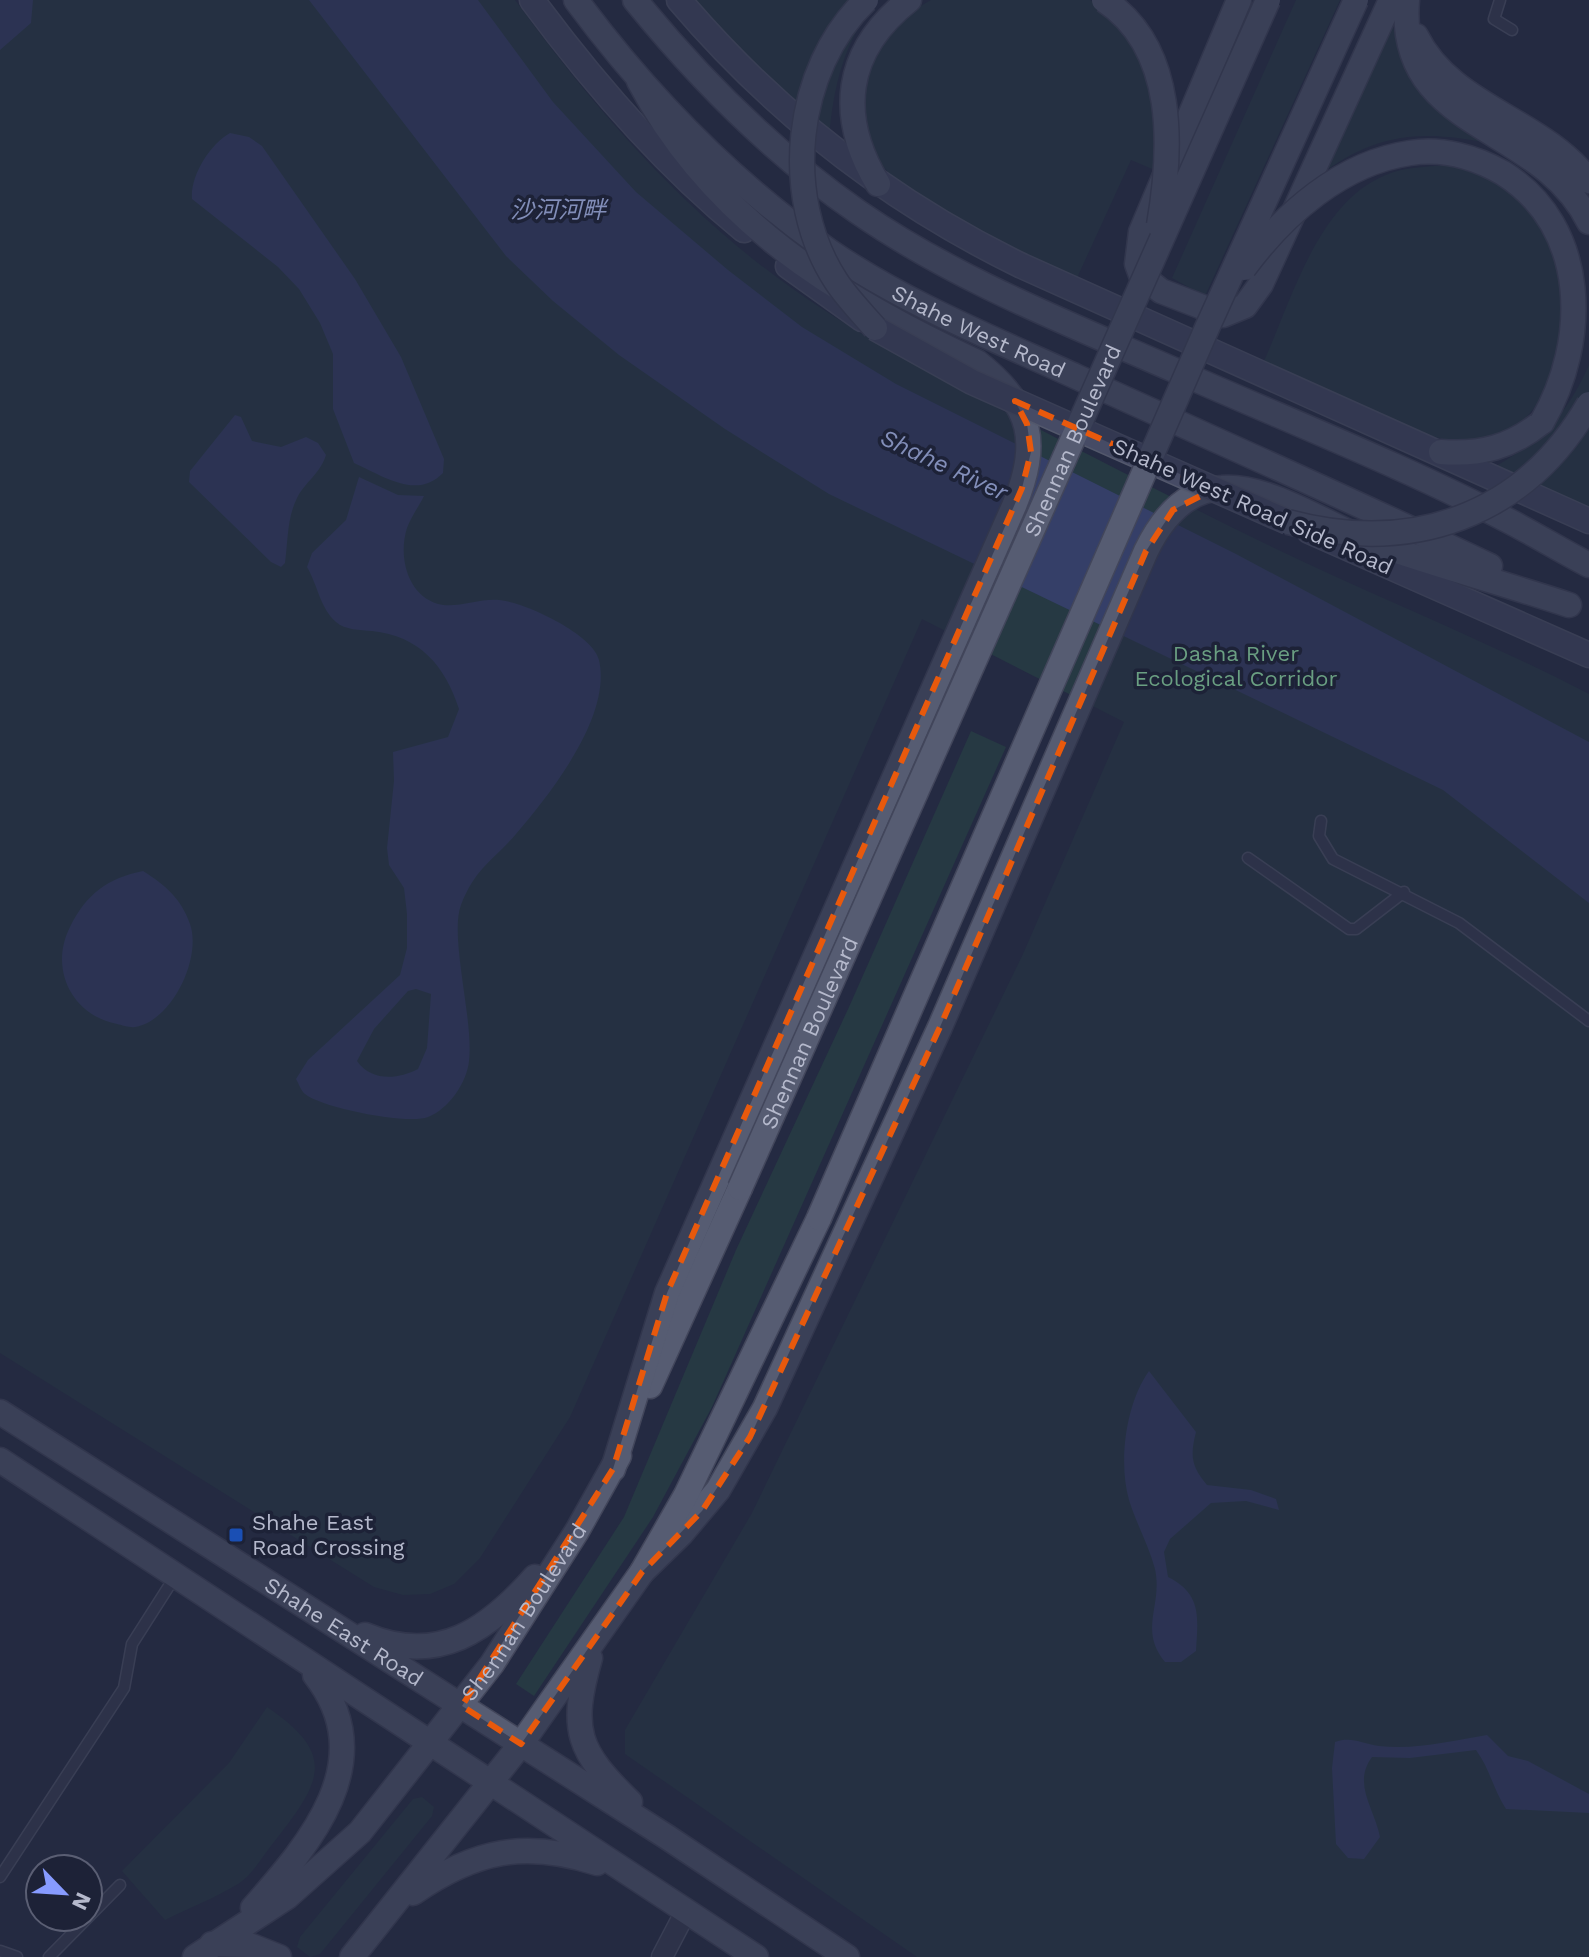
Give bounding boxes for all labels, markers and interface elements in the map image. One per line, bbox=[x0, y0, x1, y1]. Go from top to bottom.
water label: 沙河河畔 bbox=[510, 196, 609, 224]
street label: Shahe West Road bbox=[888, 280, 1069, 383]
street label: Shennan Boulevard bbox=[1019, 341, 1126, 541]
water label: Shahe River bbox=[876, 423, 1014, 507]
street label: Shahe West Road Side Road bbox=[1109, 433, 1397, 580]
park label: Dasha River Ecological Corridor bbox=[1135, 641, 1337, 691]
street label: Shennan Boulevard bbox=[756, 933, 863, 1133]
place label: Shahe East Road Crossing bbox=[252, 1510, 405, 1560]
street label: Shennan Boulevard bbox=[456, 1519, 592, 1706]
marker: Shahe East Road Crossing bbox=[227, 1526, 245, 1544]
street label: Shahe East Road bbox=[260, 1572, 428, 1691]
north arrow bbox=[24, 1853, 104, 1933]
text: N bbox=[67, 1889, 96, 1914]

